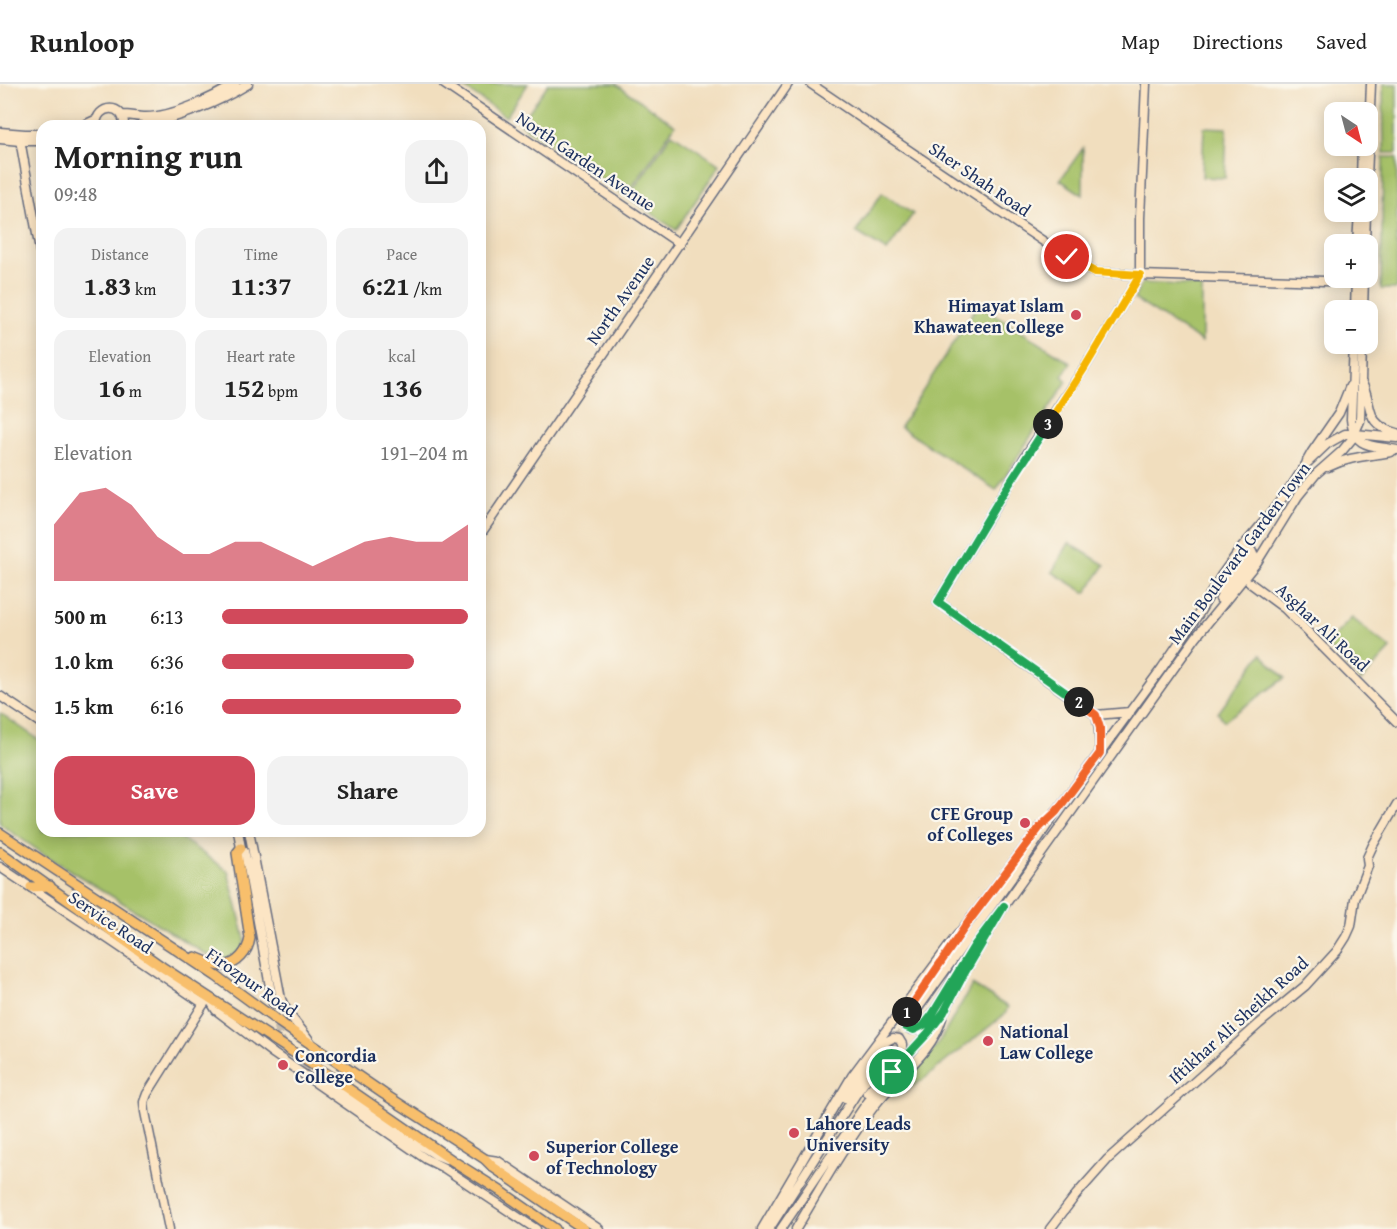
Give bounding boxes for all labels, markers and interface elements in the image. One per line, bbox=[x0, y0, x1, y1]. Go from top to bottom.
text: Runloop bbox=[30, 21, 134, 62]
text: Map bbox=[1121, 26, 1160, 57]
text: Directions bbox=[1193, 26, 1283, 57]
text: Saved bbox=[1316, 26, 1367, 57]
north arrow bbox=[1324, 102, 1378, 156]
map controls bbox=[1324, 102, 1378, 354]
street label: North Garden Avenue bbox=[511, 104, 661, 218]
text: Morning run bbox=[54, 132, 243, 180]
street label: Sher Shah Road bbox=[924, 135, 1037, 223]
button: share bbox=[405, 140, 468, 203]
button: layers bbox=[1324, 168, 1378, 222]
text: 09:48 bbox=[54, 179, 97, 208]
pin bbox=[1041, 231, 1092, 282]
button: + bbox=[1324, 234, 1378, 288]
icon: check bbox=[1050, 240, 1083, 273]
text: Distance bbox=[91, 242, 149, 266]
text: Time bbox=[244, 242, 278, 266]
text: Pace bbox=[387, 242, 417, 266]
street label: North Avenue bbox=[579, 250, 661, 350]
text: 1.83 bbox=[84, 266, 132, 305]
text: 11:37 bbox=[230, 266, 292, 305]
text: 6:21 bbox=[362, 266, 410, 305]
text: km bbox=[132, 277, 156, 301]
text: /km bbox=[410, 277, 442, 301]
place label: Himayat Islam Khawateen College bbox=[914, 292, 1065, 340]
button: − bbox=[1324, 300, 1378, 354]
marker: Himayat Islam Khawateen College bbox=[1069, 308, 1083, 322]
text: Elevation bbox=[89, 344, 151, 368]
text: Heart rate bbox=[227, 344, 295, 368]
text: kcal bbox=[388, 344, 416, 368]
text: 16 bbox=[98, 368, 125, 407]
text: 152 bbox=[224, 368, 264, 407]
text: 136 bbox=[382, 368, 422, 407]
text: m bbox=[125, 379, 142, 403]
text: bpm bbox=[264, 379, 298, 403]
pin: 3 bbox=[1033, 409, 1063, 439]
text: 3 bbox=[1044, 412, 1052, 436]
text: Elevation bbox=[54, 438, 132, 467]
text: 191–204 m bbox=[380, 438, 468, 467]
street label: Main Boulevard Garden Town bbox=[1161, 456, 1317, 650]
street label: Asghar Ali Road bbox=[1270, 576, 1376, 678]
text: 500 m bbox=[54, 602, 107, 631]
text: 6:13 bbox=[150, 602, 184, 631]
text: 1.0 km bbox=[54, 647, 113, 676]
text: 6:36 bbox=[150, 647, 184, 676]
pin: 2 bbox=[1064, 687, 1094, 717]
text: 2 bbox=[1075, 690, 1083, 714]
text: 1.5 km bbox=[54, 692, 113, 721]
text: 6:16 bbox=[150, 692, 184, 721]
button: Save bbox=[54, 756, 255, 825]
button: Share bbox=[267, 756, 468, 825]
place label: CFE Group of Colleges bbox=[927, 800, 1013, 848]
marker: CFE Group of Colleges bbox=[1018, 816, 1032, 830]
street label: Service Road bbox=[63, 884, 159, 960]
street label: Firozpur Road bbox=[201, 940, 304, 1024]
street label: Iftikhar Ali Sheikh Road bbox=[1162, 949, 1314, 1090]
pin: 1 bbox=[892, 997, 922, 1027]
text: 1 bbox=[903, 1000, 911, 1024]
place label: National Law College bbox=[1000, 1018, 1093, 1066]
marker: National Law College bbox=[981, 1034, 995, 1048]
place label: Concordia College bbox=[295, 1042, 377, 1090]
pin bbox=[866, 1046, 917, 1097]
icon: arrive bbox=[875, 1055, 908, 1088]
marker: Concordia College bbox=[276, 1058, 290, 1072]
place label: Lahore Leads University bbox=[806, 1110, 911, 1158]
marker: Lahore Leads University bbox=[787, 1126, 801, 1140]
place label: Superior College of Technology bbox=[546, 1133, 679, 1181]
marker: Superior College of Technology bbox=[527, 1149, 541, 1163]

